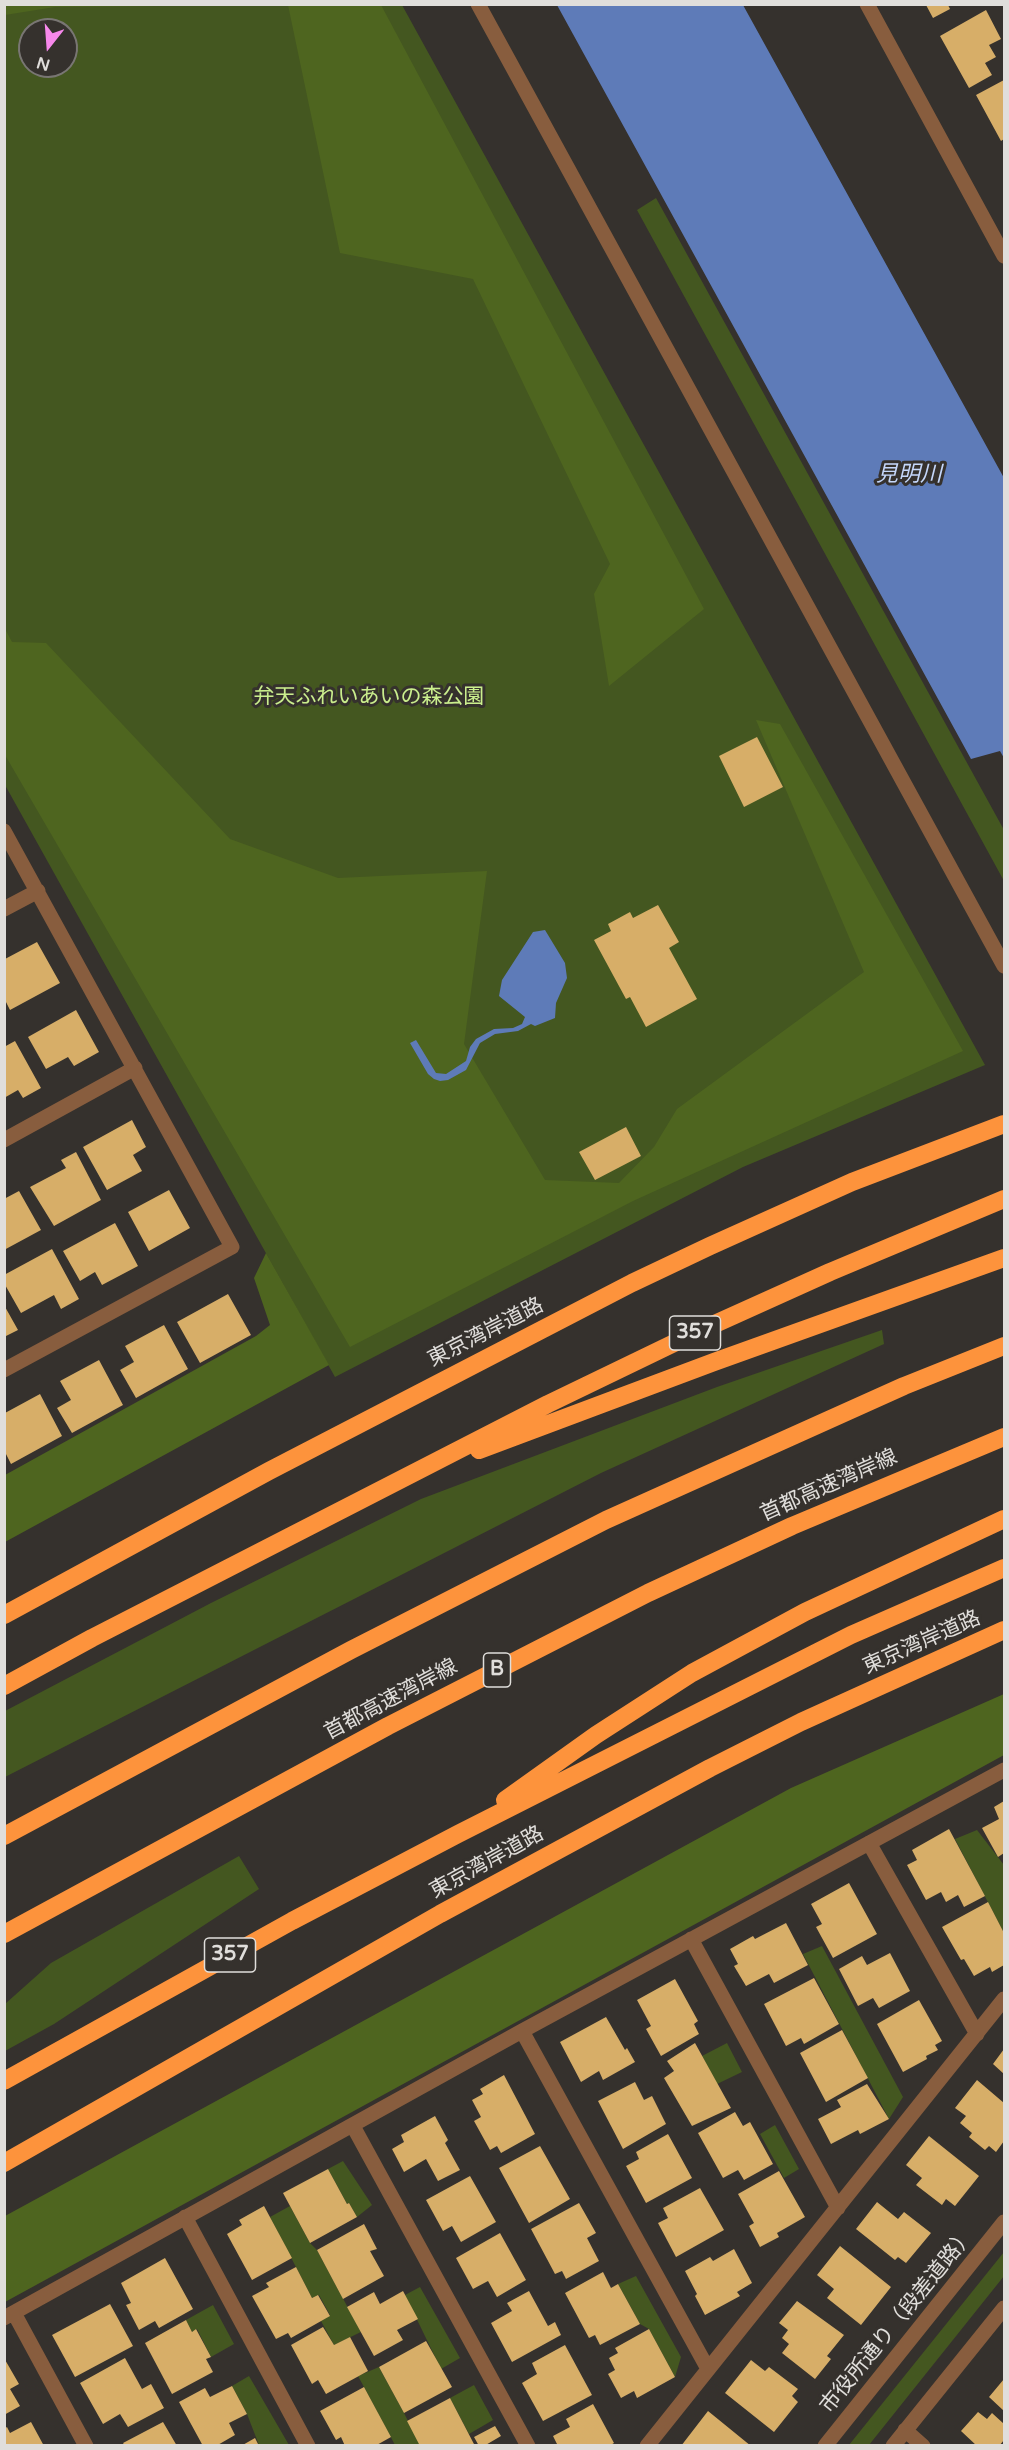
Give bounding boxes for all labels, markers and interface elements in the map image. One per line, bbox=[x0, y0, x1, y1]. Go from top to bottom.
north arrow bbox=[18, 18, 78, 78]
text: N bbox=[34, 52, 52, 75]
water label: 見明川 bbox=[876, 462, 942, 488]
park label: 弁天ふれいあいの森公園 bbox=[254, 684, 484, 710]
street label: 東京湾岸道路 bbox=[424, 1293, 548, 1373]
road number: 357 bbox=[670, 1316, 720, 1350]
street label: 首都高速湾岸線 bbox=[757, 1445, 901, 1527]
street label: 東京湾岸道路 bbox=[859, 1606, 985, 1680]
road number: B bbox=[484, 1653, 510, 1687]
street label: 首都高速湾岸線 bbox=[320, 1654, 462, 1746]
street label: 東京湾岸道路 bbox=[426, 1821, 548, 1905]
road number: 357 bbox=[204, 1938, 256, 1972]
street label: 市役所通り（段差道路） bbox=[816, 2223, 980, 2419]

